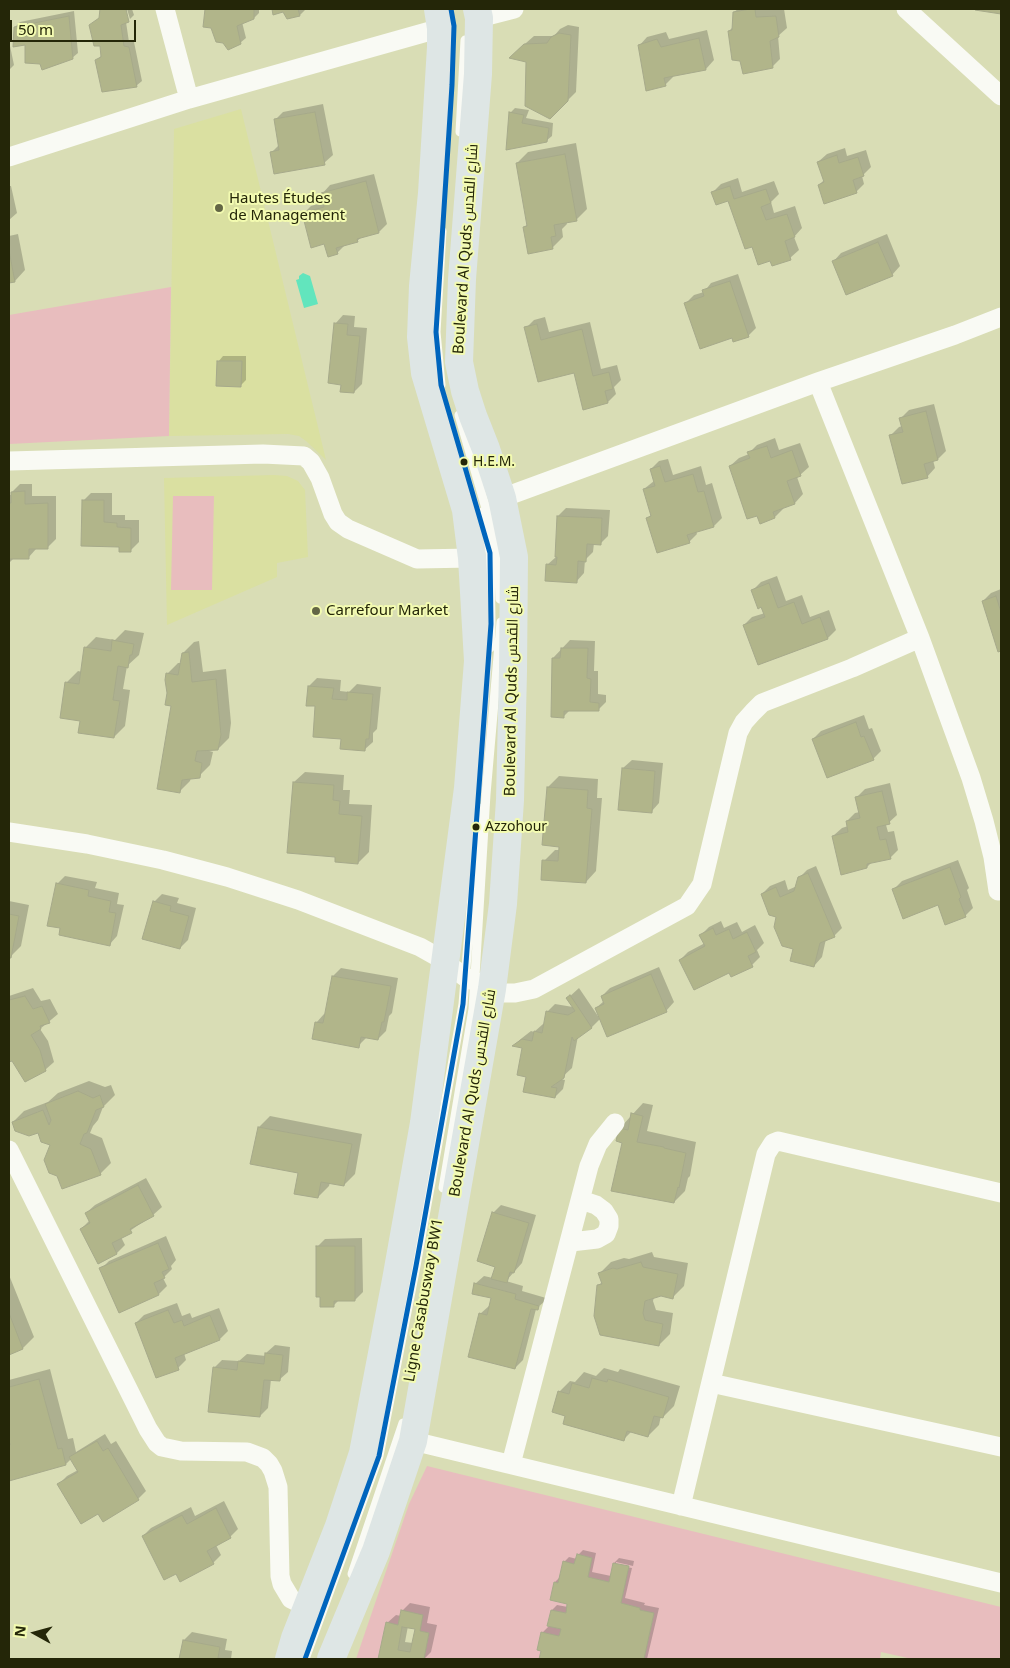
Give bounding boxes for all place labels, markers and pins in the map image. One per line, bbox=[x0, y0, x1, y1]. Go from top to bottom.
place label: Hautes Études de Management bbox=[229, 190, 345, 225]
marker: Hautes Études de Management bbox=[213, 202, 225, 214]
place label: H.E.M. bbox=[473, 454, 515, 470]
marker: H.E.M. bbox=[459, 457, 469, 467]
place label: Carrefour Market bbox=[326, 602, 448, 620]
marker: Carrefour Market bbox=[310, 605, 322, 617]
place label: Azzohour bbox=[485, 819, 547, 835]
marker: Azzohour bbox=[471, 822, 481, 832]

